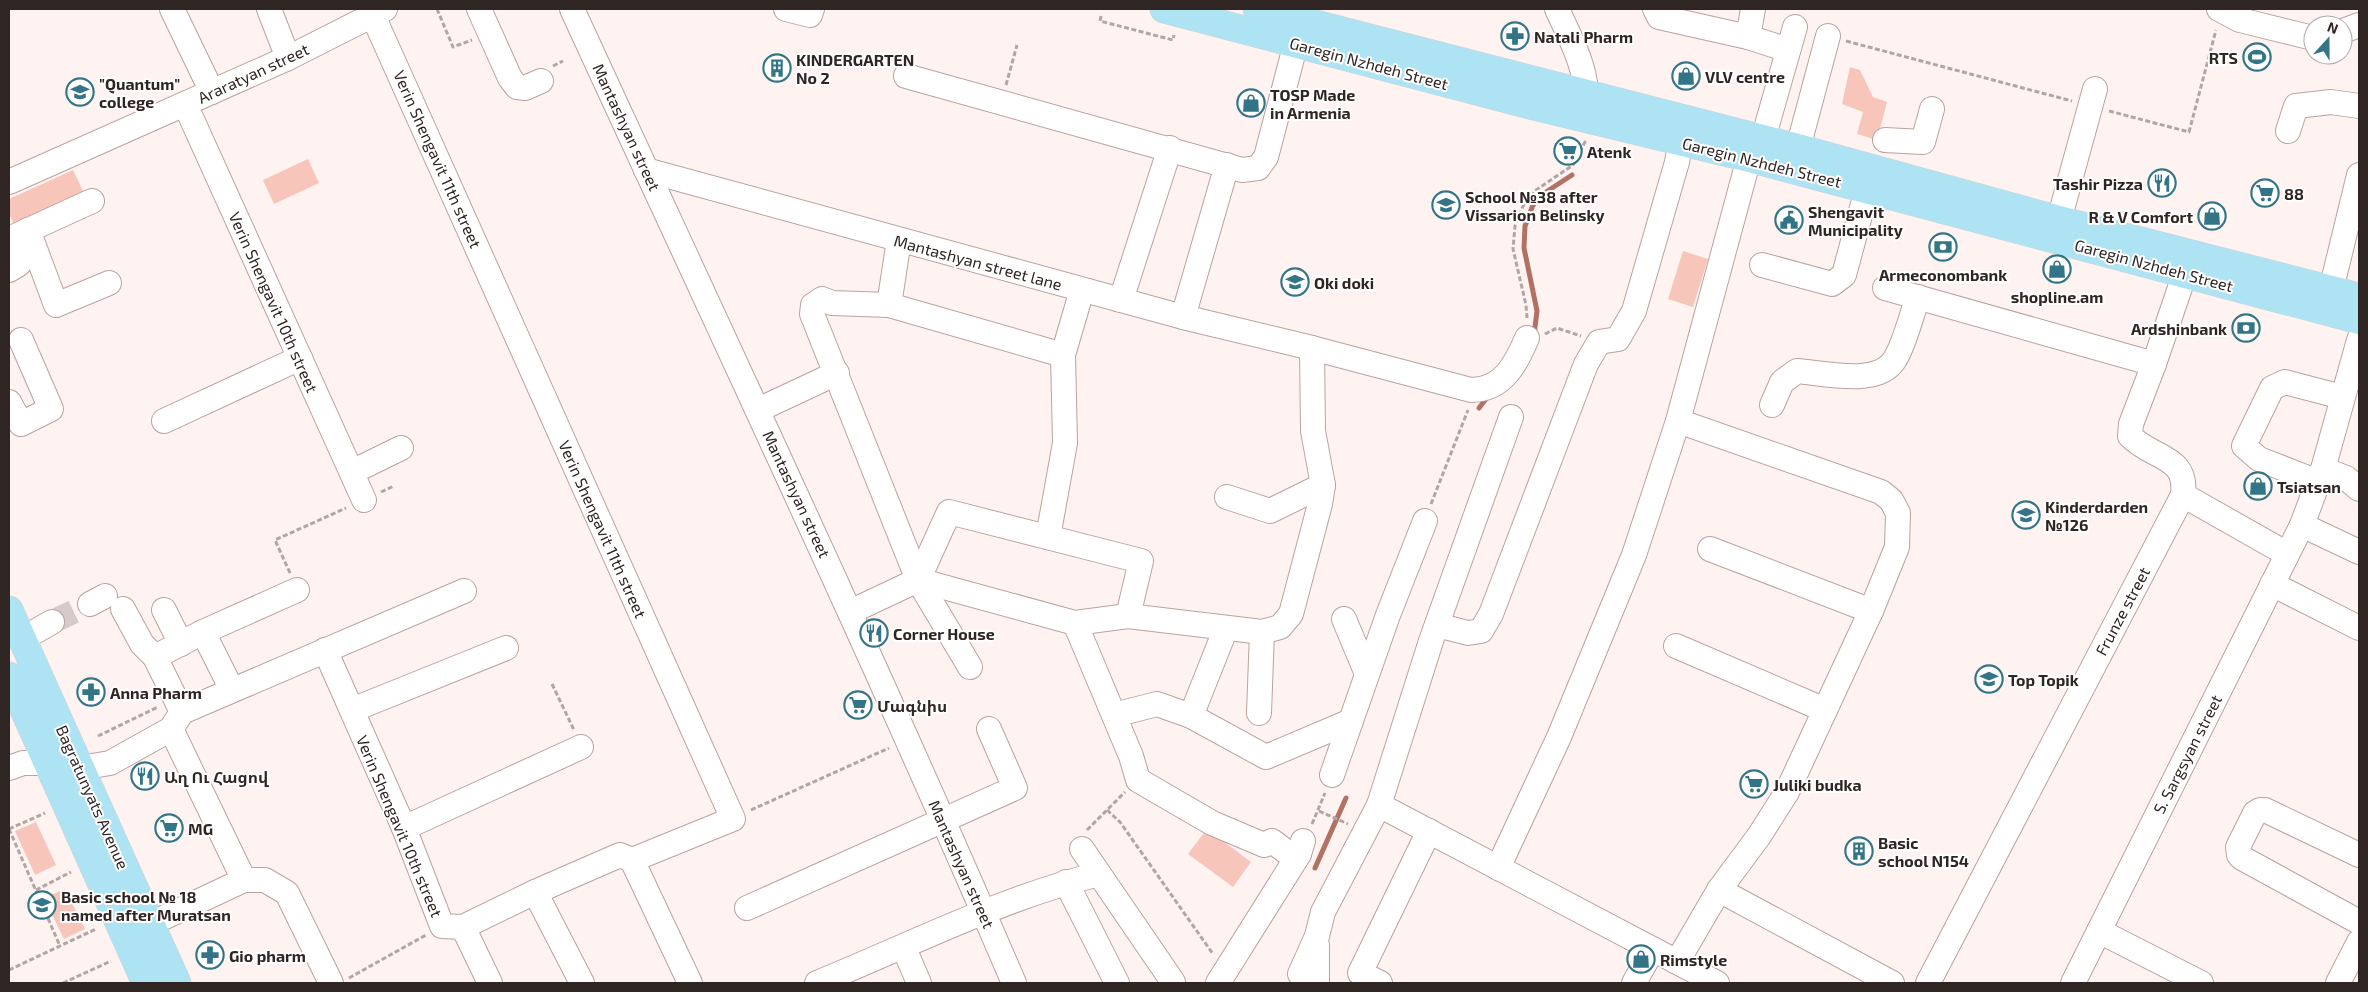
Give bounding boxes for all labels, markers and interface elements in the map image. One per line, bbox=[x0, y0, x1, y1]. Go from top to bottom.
north arrow bbox=[2303, 15, 2353, 65]
text: N bbox=[2325, 18, 2341, 37]
pharmacy icon: Natali Pharm bbox=[1500, 21, 1530, 51]
place label: Natali Pharm bbox=[1534, 27, 1633, 46]
street label: Garegin Nzhdeh Street bbox=[1288, 33, 1450, 93]
street label: Araratyan street bbox=[195, 39, 311, 107]
sports icon: RTS bbox=[2242, 42, 2272, 72]
place label: RTS bbox=[2209, 48, 2238, 67]
place label: KINDERGARTEN No 2 bbox=[796, 50, 914, 87]
building icon: KINDERGARTEN No 2 bbox=[762, 53, 792, 83]
street label: Mantashyan street bbox=[589, 60, 665, 194]
shop icon: VLV centre bbox=[1671, 61, 1701, 91]
street label: Verin Shengavit 11th street bbox=[390, 67, 486, 251]
place label: VLV centre bbox=[1705, 67, 1785, 86]
place label: "Quantum" college bbox=[99, 74, 180, 111]
school or university icon: "Quantum" college bbox=[65, 77, 95, 107]
place label: TOSP Made in Armenia bbox=[1270, 85, 1355, 122]
shop icon: TOSP Made in Armenia bbox=[1236, 88, 1266, 118]
street label: Garegin Nzhdeh Street bbox=[1681, 133, 1843, 191]
supermarket icon: Atenk bbox=[1553, 136, 1583, 166]
place label: Atenk bbox=[1587, 142, 1631, 161]
restaurant icon: Tashir Pizza bbox=[2147, 168, 2177, 198]
place label: Tashir Pizza bbox=[2053, 174, 2143, 193]
supermarket icon: 88 bbox=[2250, 178, 2280, 208]
place label: 88 bbox=[2284, 184, 2304, 203]
place label: School №38 after Vissarion Belinsky bbox=[1465, 187, 1605, 225]
school or university icon: School №38 after Vissarion Belinsky bbox=[1431, 190, 1461, 220]
shop icon: R & V Comfort bbox=[2197, 201, 2227, 231]
place label: Shengavit Municipality bbox=[1808, 202, 1903, 240]
public building icon: Shengavit Municipality bbox=[1774, 205, 1804, 235]
place label: R & V Comfort bbox=[2088, 207, 2193, 226]
street label: Verin Shengavit 10th street bbox=[226, 209, 322, 395]
street label: Mantashyan street lane bbox=[892, 230, 1064, 294]
bank icon: Armeconombank bbox=[1928, 232, 1958, 262]
street label: Garegin Nzhdeh Street bbox=[2073, 235, 2235, 295]
shop icon: shopline.am bbox=[2042, 254, 2072, 284]
place label: Armeconombank bbox=[1879, 265, 2007, 284]
school or university icon: Oki doki bbox=[1280, 267, 1310, 297]
place label: Oki doki bbox=[1314, 273, 1374, 292]
place label: shopline.am bbox=[2011, 287, 2103, 306]
bank icon: Ardshinbank bbox=[2231, 313, 2261, 343]
place label: Ardshinbank bbox=[2131, 319, 2227, 338]
street label: Mantashyan street bbox=[759, 427, 835, 561]
street label: Verin Shengavit 11th street bbox=[555, 437, 651, 621]
shop icon: Tsiatsan bbox=[2243, 471, 2273, 501]
place label: Tsiatsan bbox=[2277, 477, 2341, 496]
place label: Kinderdarden №126 bbox=[2045, 497, 2148, 534]
school or university icon: Kinderdarden №126 bbox=[2011, 500, 2041, 530]
street label: Frunze street bbox=[2091, 564, 2153, 658]
restaurant icon: Corner House bbox=[859, 618, 889, 648]
place label: Corner House bbox=[893, 624, 995, 643]
school or university icon: Top Topik bbox=[1974, 664, 2004, 694]
place label: Top Topik bbox=[2008, 670, 2079, 689]
pharmacy icon: Anna Pharm bbox=[76, 677, 106, 707]
place label: Anna Pharm bbox=[110, 683, 202, 702]
supermarket icon: Մագնիս bbox=[843, 690, 873, 720]
street label: S. Sargsyan street bbox=[2149, 691, 2225, 817]
place label: Մագնիս bbox=[877, 696, 947, 716]
street label: Bagratunyats Avenue bbox=[53, 722, 133, 872]
street label: Verin Shengavit 10th street bbox=[353, 732, 447, 920]
restaurant icon: Աղ Ու Հացով bbox=[130, 761, 160, 791]
place label: Աղ Ու Հացով bbox=[164, 767, 270, 787]
supermarket icon: Juliki budka bbox=[1739, 769, 1769, 799]
place label: Juliki budka bbox=[1773, 775, 1862, 794]
street label: Mantashyan street bbox=[925, 797, 999, 931]
supermarket icon: MG bbox=[154, 813, 184, 843]
place label: MG bbox=[188, 819, 213, 838]
place label: Basic school N154 bbox=[1878, 833, 1969, 870]
building icon: Basic school N154 bbox=[1844, 836, 1874, 866]
place label: Basic school № 18 named after Muratsan bbox=[61, 887, 231, 924]
school or university icon: Basic school № 18 named after Muratsan bbox=[27, 890, 57, 920]
pharmacy icon: Gio pharm bbox=[195, 940, 225, 970]
shop icon: Rimstyle bbox=[1626, 944, 1656, 974]
place label: Gio pharm bbox=[229, 946, 306, 965]
place label: Rimstyle bbox=[1660, 950, 1727, 970]

